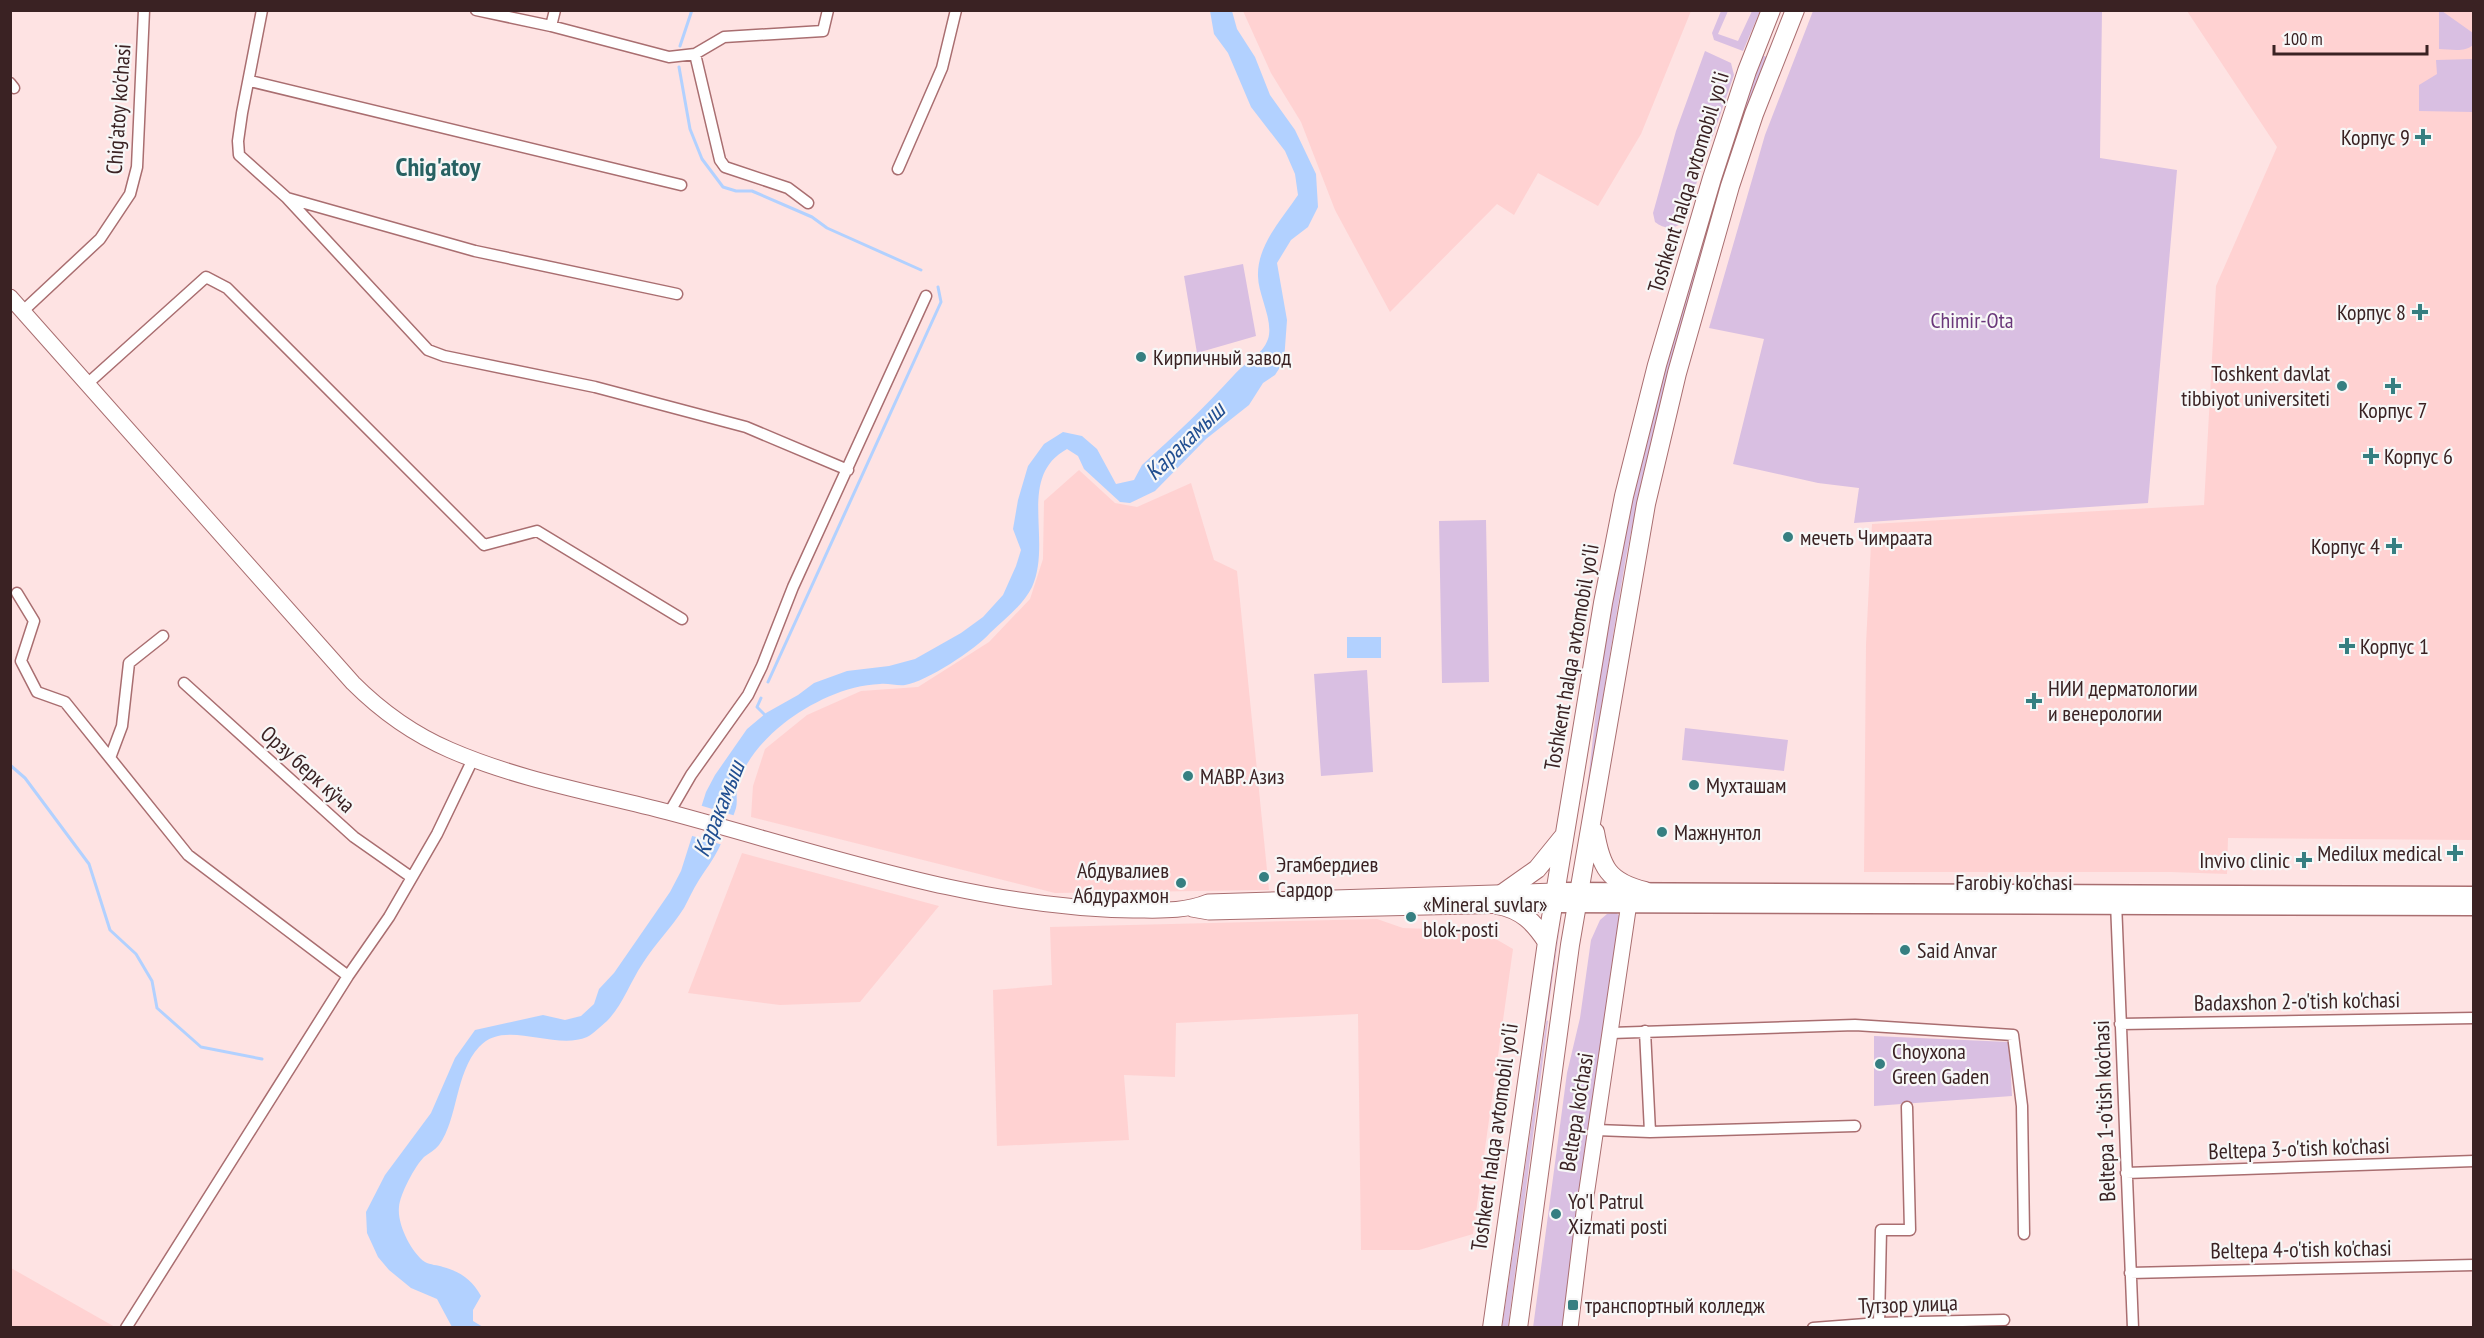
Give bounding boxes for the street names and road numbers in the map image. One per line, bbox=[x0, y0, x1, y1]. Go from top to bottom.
street label: Chig'atoy ko'chasi bbox=[99, 43, 137, 175]
street label: Toshkent halqa avtomobil yo'li bbox=[1641, 68, 1735, 296]
street label: Toshkent halqa avtomobil yo'li bbox=[1537, 541, 1605, 773]
street label: Орзу берк кўча bbox=[255, 719, 361, 819]
street label: Farobiy ko'chasi bbox=[1955, 868, 2073, 896]
street label: Badaxshon 2-o'tish ko'chasi bbox=[2194, 985, 2400, 1017]
street label: Beltepa 1-o'tish ko'chasi bbox=[2087, 1020, 2121, 1202]
street label: Toshkent halqa avtomobil yo'li bbox=[1464, 1021, 1524, 1253]
street label: Beltepa ko'chasi bbox=[1553, 1051, 1599, 1173]
street label: Beltepa 3-o'tish ko'chasi bbox=[2208, 1131, 2390, 1165]
street label: Beltepa 4-o'tish ko'chasi bbox=[2210, 1233, 2392, 1265]
street label: Тутзор улица bbox=[1858, 1288, 1958, 1320]

